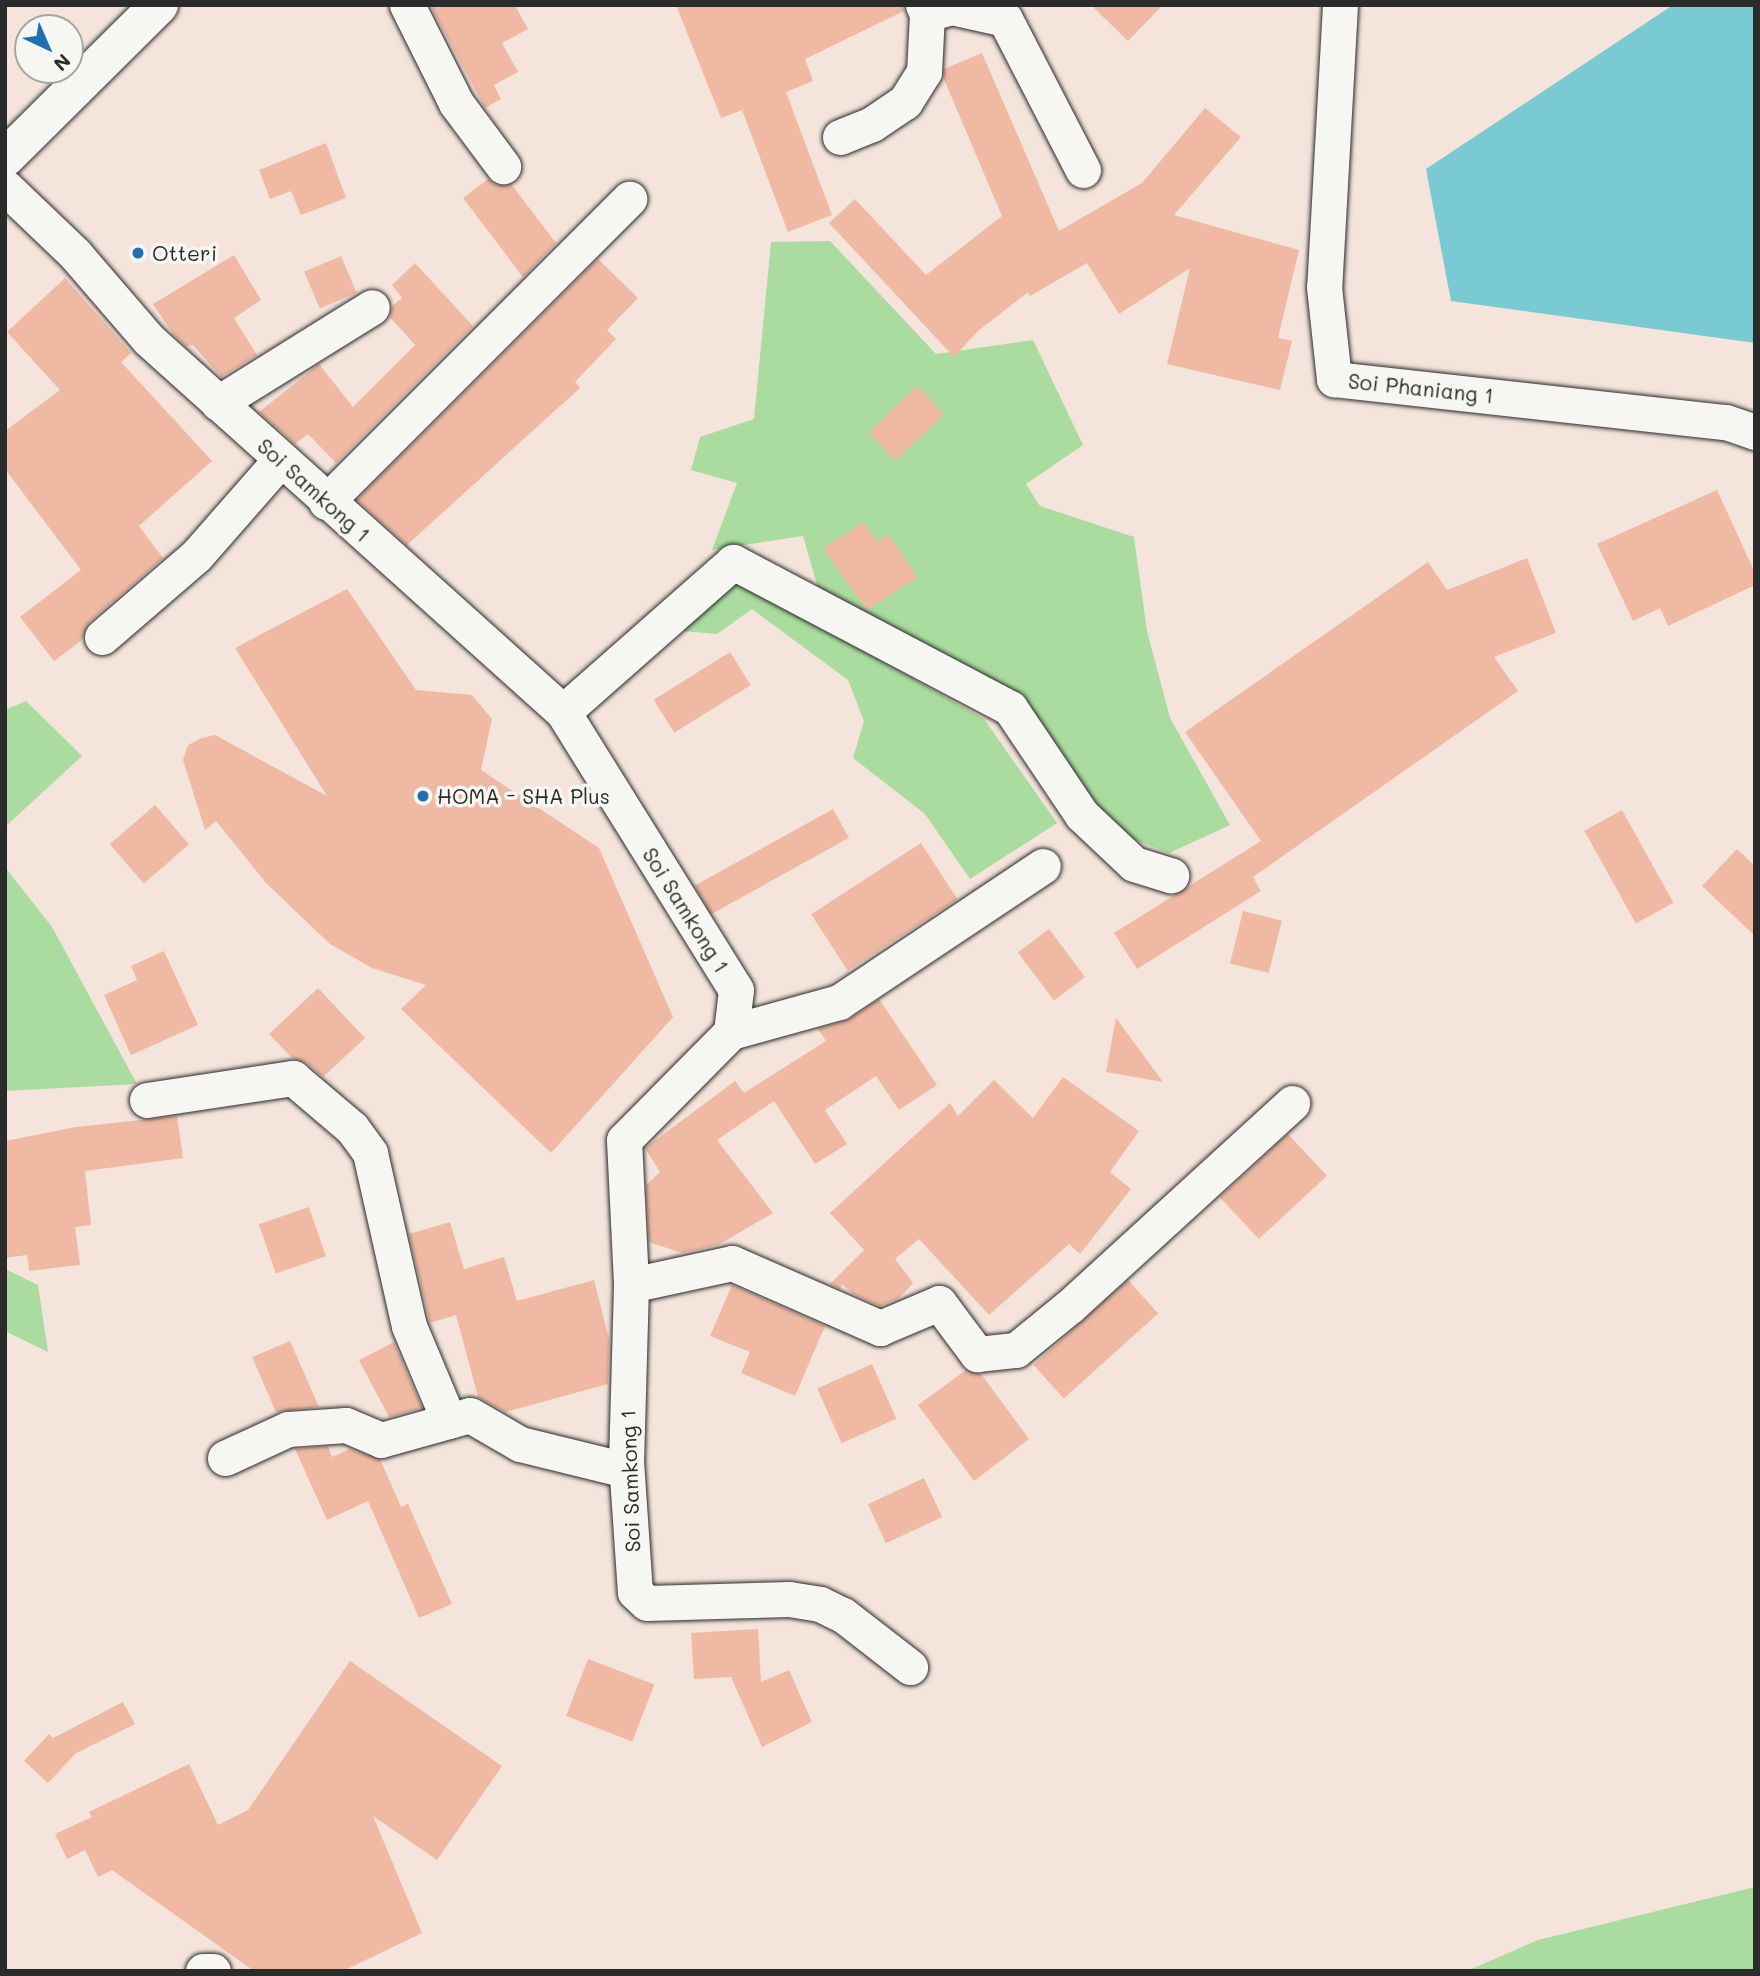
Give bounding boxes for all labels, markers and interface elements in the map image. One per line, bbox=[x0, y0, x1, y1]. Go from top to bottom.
north arrow bbox=[14, 14, 84, 84]
text: N bbox=[49, 49, 76, 77]
place label: Otteri bbox=[152, 240, 217, 266]
marker: Otteri bbox=[130, 245, 146, 261]
street label: Soi Phaniang 1 bbox=[1347, 368, 1495, 408]
street label: Soi Samkong 1 bbox=[253, 433, 375, 547]
place label: HOMA - SHA Plus bbox=[437, 783, 610, 809]
marker: HOMA - SHA Plus bbox=[415, 788, 431, 804]
street label: Soi Samkong 1 bbox=[638, 843, 734, 977]
street label: Soi Samkong 1 bbox=[615, 1409, 645, 1553]

